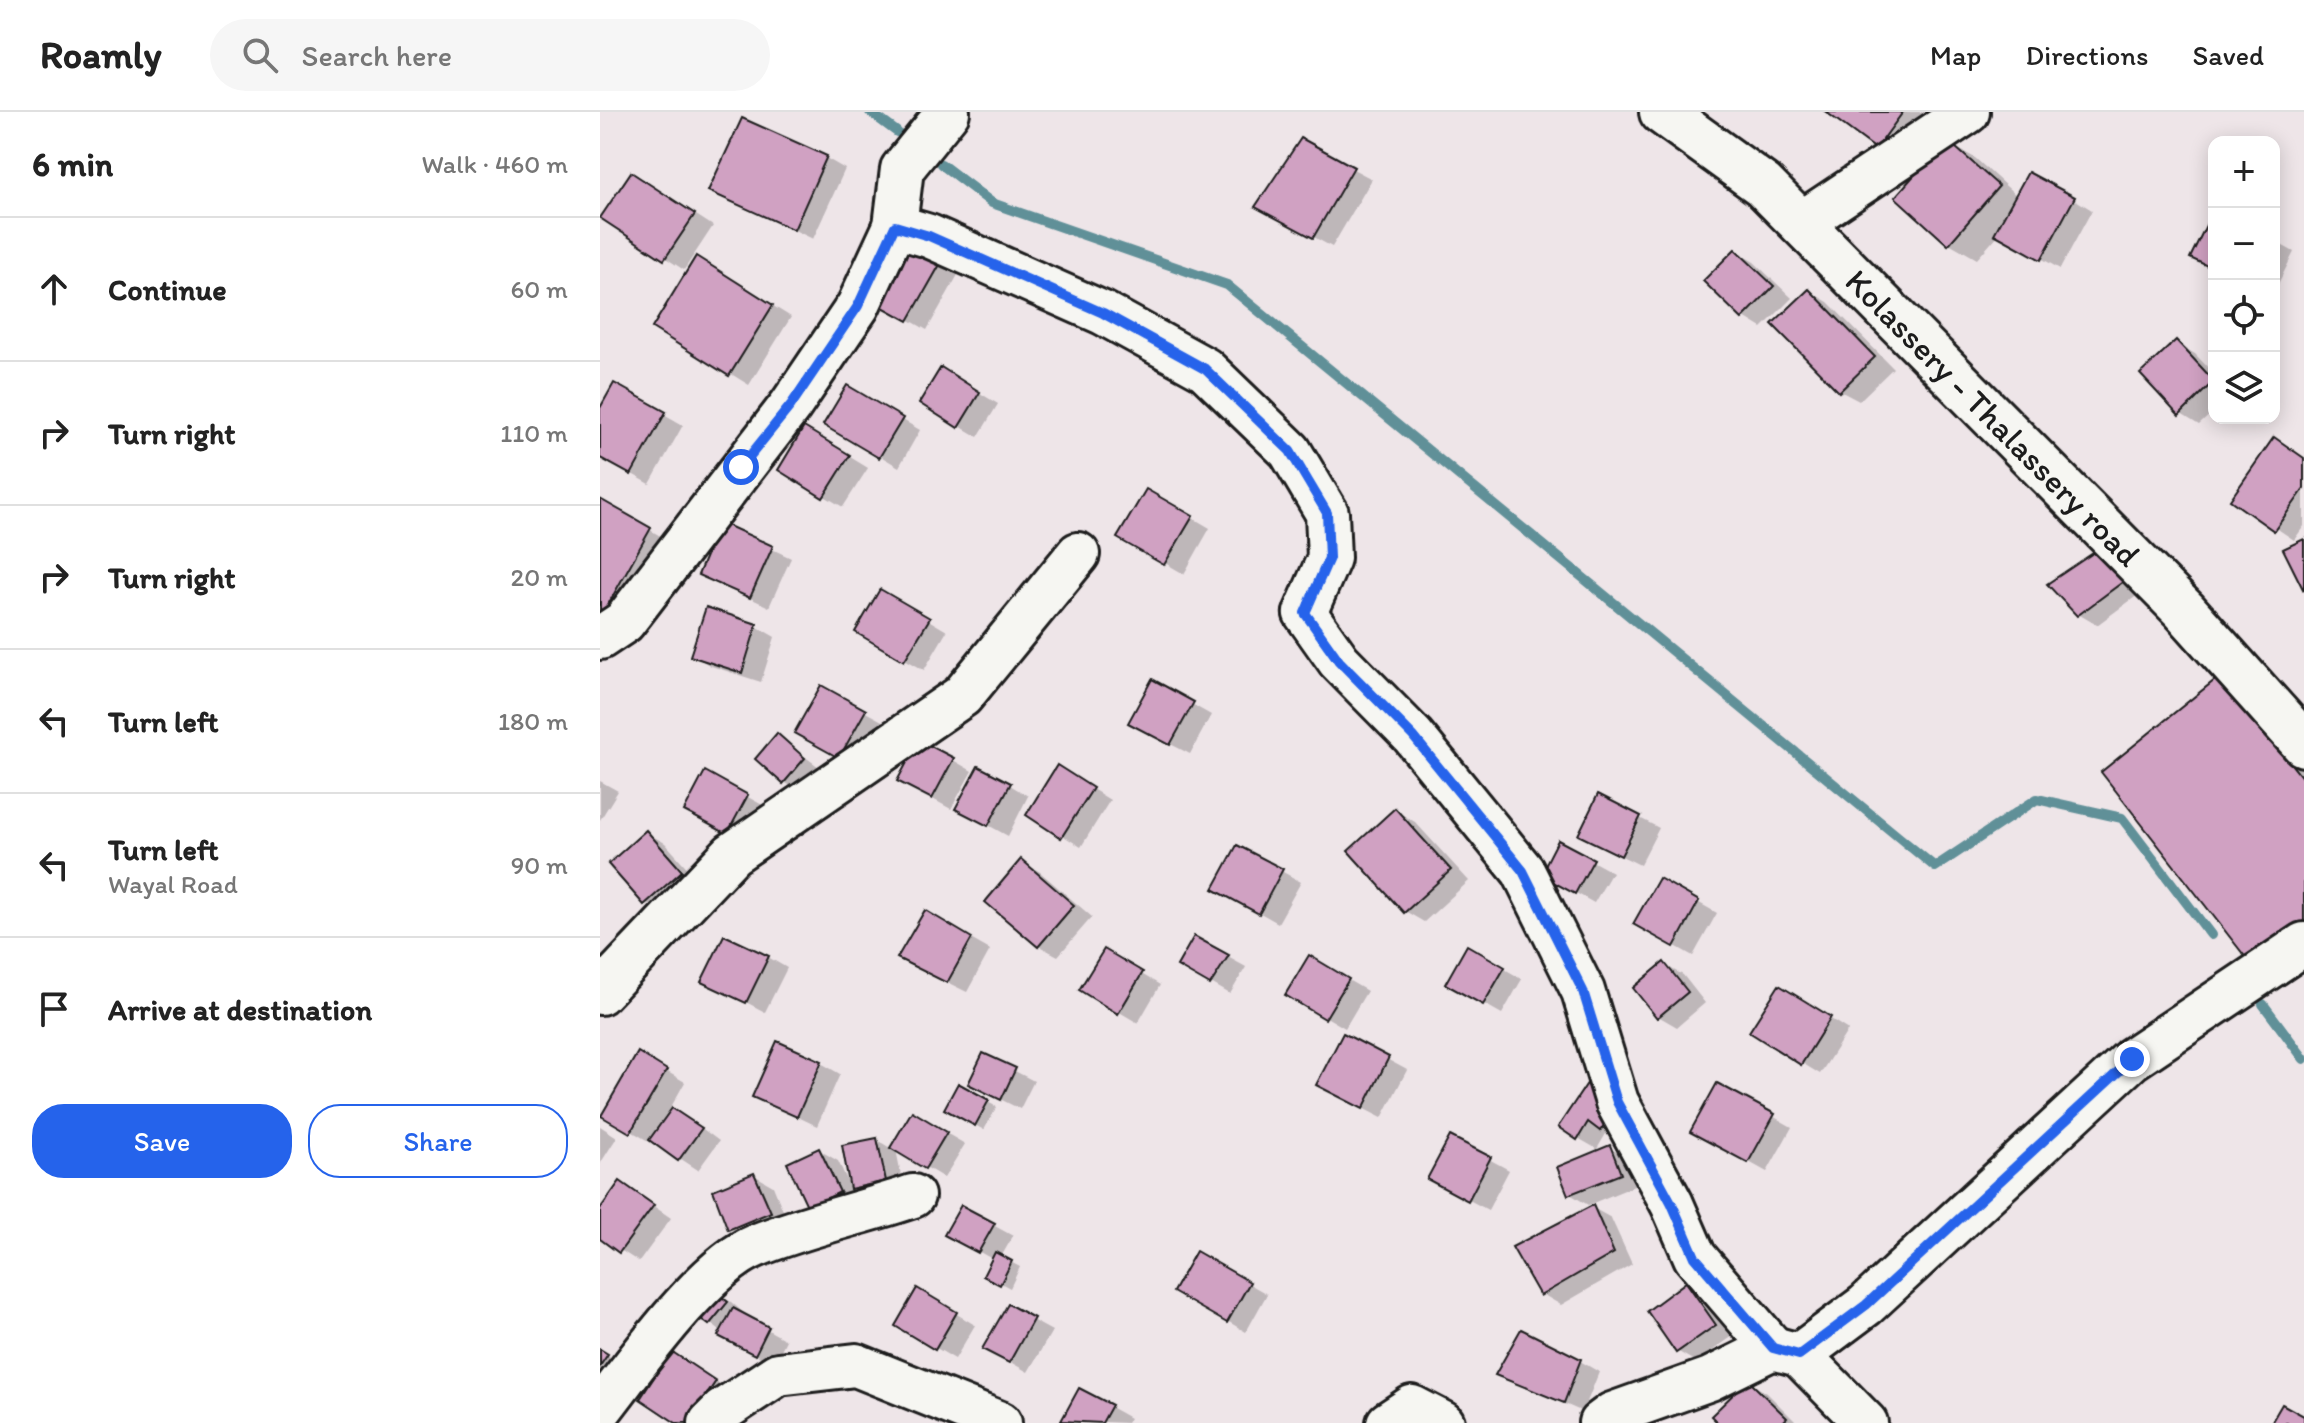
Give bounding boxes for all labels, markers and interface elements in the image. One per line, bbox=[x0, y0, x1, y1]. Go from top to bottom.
search box bbox=[210, 19, 770, 91]
text: Roamly bbox=[40, 32, 162, 78]
icon: search bbox=[238, 33, 282, 77]
text: Search here bbox=[302, 37, 452, 74]
text: Map bbox=[1930, 38, 1981, 72]
text: Directions bbox=[2025, 38, 2149, 72]
text: Saved bbox=[2193, 38, 2264, 72]
map controls bbox=[2208, 136, 2280, 424]
button: + bbox=[2208, 136, 2280, 208]
text: 6 min bbox=[32, 144, 113, 185]
text: Walk · 460 m bbox=[421, 148, 568, 180]
button: − bbox=[2208, 208, 2280, 280]
street label: Kolassery - Thalassery road bbox=[1837, 260, 2150, 575]
icon: ahead bbox=[32, 267, 76, 311]
text: Continue bbox=[108, 271, 227, 308]
text: 60 m bbox=[511, 273, 568, 305]
button: locate bbox=[2208, 280, 2280, 352]
button: layers bbox=[2208, 352, 2280, 424]
icon: right bbox=[32, 411, 76, 455]
text: Turn right bbox=[108, 415, 236, 452]
text: 110 m bbox=[500, 417, 568, 449]
route start bbox=[723, 449, 759, 485]
icon: right bbox=[32, 555, 76, 599]
text: Turn right bbox=[108, 559, 236, 596]
text: 20 m bbox=[511, 561, 568, 593]
icon: left bbox=[32, 699, 76, 743]
text: Turn left bbox=[108, 703, 219, 740]
text: 180 m bbox=[498, 705, 568, 737]
text: Turn left bbox=[108, 831, 219, 868]
icon: left bbox=[32, 843, 76, 887]
text: 90 m bbox=[511, 849, 568, 881]
text: Wayal Road bbox=[108, 868, 238, 900]
icon: arrive bbox=[32, 987, 76, 1031]
text: Arrive at destination bbox=[108, 991, 372, 1028]
route end bbox=[2114, 1041, 2150, 1077]
button: Save bbox=[32, 1104, 292, 1178]
button: Share bbox=[308, 1104, 568, 1178]

